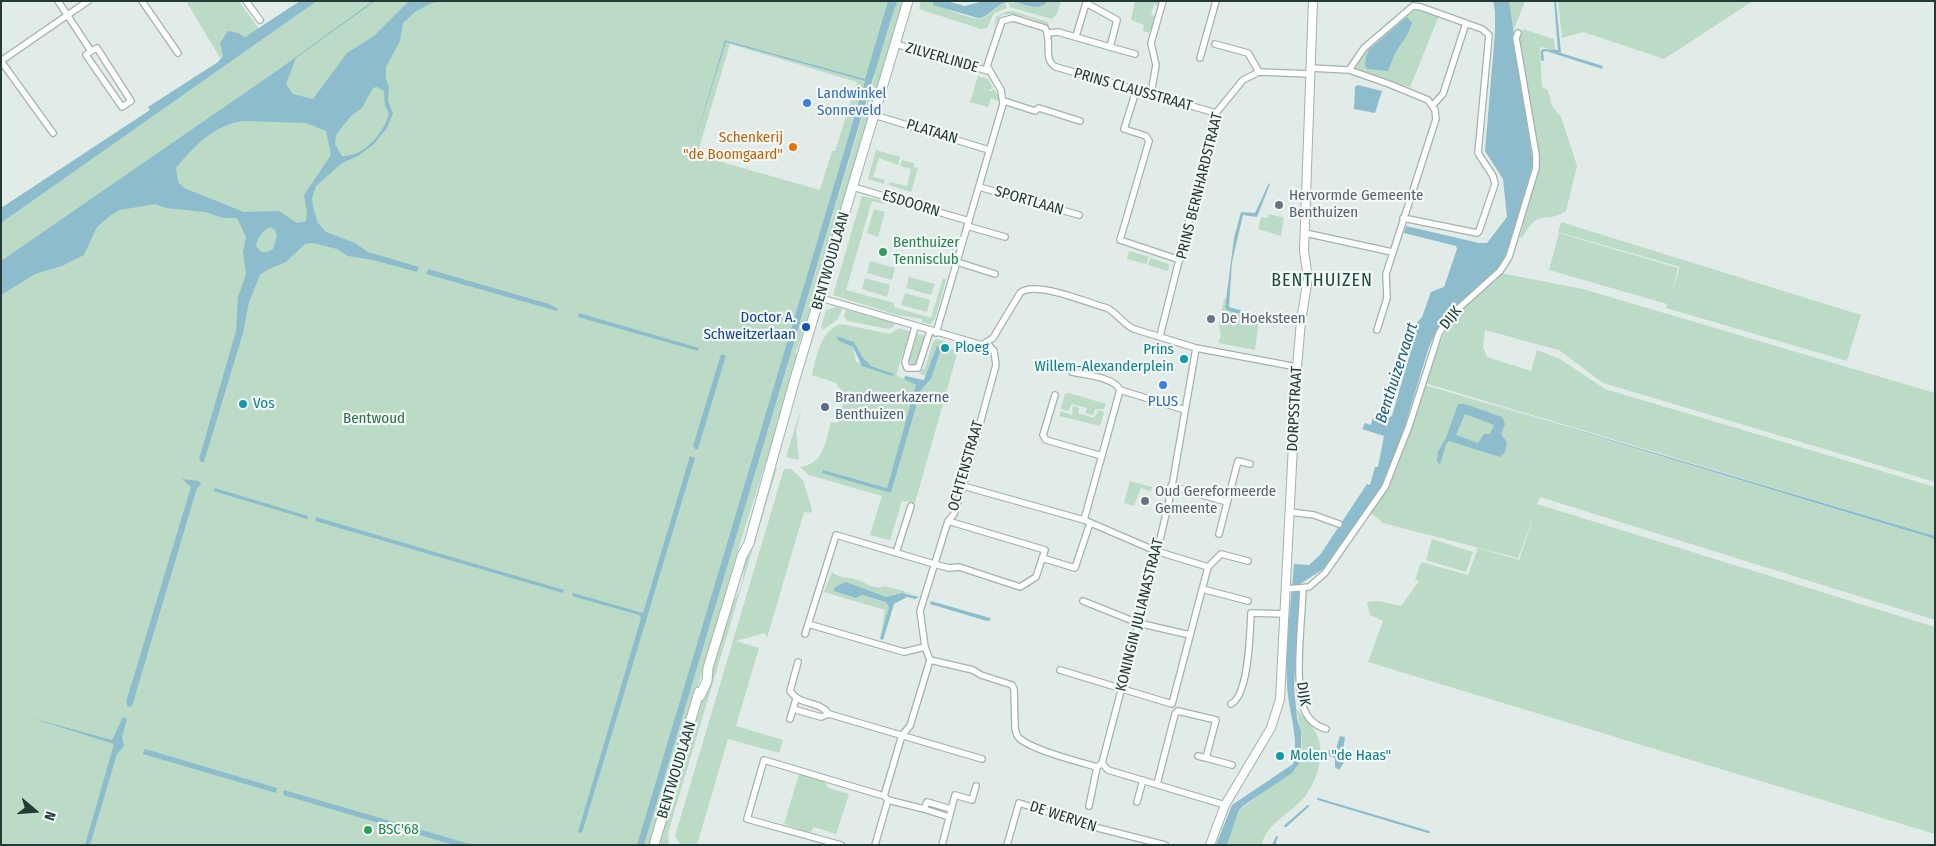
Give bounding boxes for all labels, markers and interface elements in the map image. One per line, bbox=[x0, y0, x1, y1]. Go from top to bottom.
street label: ZILVERLINDE bbox=[904, 39, 980, 77]
street label: PRINS CLAUSSTRAAT bbox=[1072, 65, 1194, 115]
place label: Landwinkel Sonneveld bbox=[817, 85, 887, 120]
marker: Landwinkel Sonneveld bbox=[801, 97, 813, 109]
street label: PRINS BERNHARDSTRAAT bbox=[1173, 111, 1227, 261]
street label: PLATAAN bbox=[904, 116, 960, 148]
place label: Schenkerij "de Boomgaard" bbox=[683, 129, 783, 164]
marker: Schenkerij "de Boomgaard" bbox=[787, 141, 799, 153]
street label: SPORTLAAN bbox=[992, 183, 1066, 219]
street label: ESDOORN bbox=[880, 187, 942, 221]
place label: Hervormde Gemeente Benthuizen bbox=[1289, 187, 1423, 222]
marker: Hervormde Gemeente Benthuizen bbox=[1273, 199, 1285, 211]
street label: BENTWOUDLAAN bbox=[808, 210, 854, 312]
place label: Benthuizer Tennisclub bbox=[893, 234, 959, 269]
marker: Benthuizer Tennisclub bbox=[877, 246, 889, 258]
district label: BENTHUIZEN bbox=[1270, 270, 1374, 292]
street label: DIJK bbox=[1436, 303, 1466, 333]
place label: Doctor A. Schweitzerlaan bbox=[703, 309, 796, 344]
place label: De Hoeksteen bbox=[1221, 310, 1306, 328]
marker: De Hoeksteen bbox=[1205, 313, 1217, 325]
water label: Benthuizervaart bbox=[1372, 320, 1422, 426]
marker: Doctor A. Schweitzerlaan bbox=[800, 321, 812, 333]
place label: Ploeg bbox=[955, 339, 989, 357]
place label: Prins Willem-Alexanderplein bbox=[1035, 341, 1174, 376]
marker: Ploeg bbox=[939, 342, 951, 354]
marker: Prins Willem-Alexanderplein bbox=[1178, 353, 1190, 365]
street label: DORPSSTRAAT bbox=[1284, 366, 1306, 452]
marker: PLUS bbox=[1157, 379, 1169, 391]
place label: Brandweerkazerne Benthuizen bbox=[835, 389, 949, 424]
place label: PLUS bbox=[1148, 393, 1178, 411]
place label: Vos bbox=[253, 395, 275, 413]
marker: Vos bbox=[237, 398, 249, 410]
marker: Brandweerkazerne Benthuizen bbox=[819, 401, 831, 413]
park label: Bentwoud bbox=[343, 410, 405, 428]
street label: OCHTENSTRAAT bbox=[944, 419, 988, 513]
place label: Oud Gereformeerde Gemeente bbox=[1155, 483, 1276, 518]
marker: Oud Gereformeerde Gemeente bbox=[1139, 495, 1151, 507]
street label: KONINGIN JULIANASTRAAT bbox=[1112, 537, 1168, 693]
street label: DIJK bbox=[1292, 680, 1314, 708]
street label: BENTWOUDLAAN bbox=[654, 719, 700, 821]
place label: Molen "de Haas" bbox=[1290, 747, 1391, 765]
marker: Molen "de Haas" bbox=[1274, 750, 1286, 762]
north arrow bbox=[10, 786, 60, 836]
street label: DE WERVEN bbox=[1027, 798, 1099, 836]
text: N bbox=[40, 809, 59, 822]
place label: BSC'68 bbox=[378, 821, 419, 839]
marker: BSC'68 bbox=[362, 824, 374, 836]

